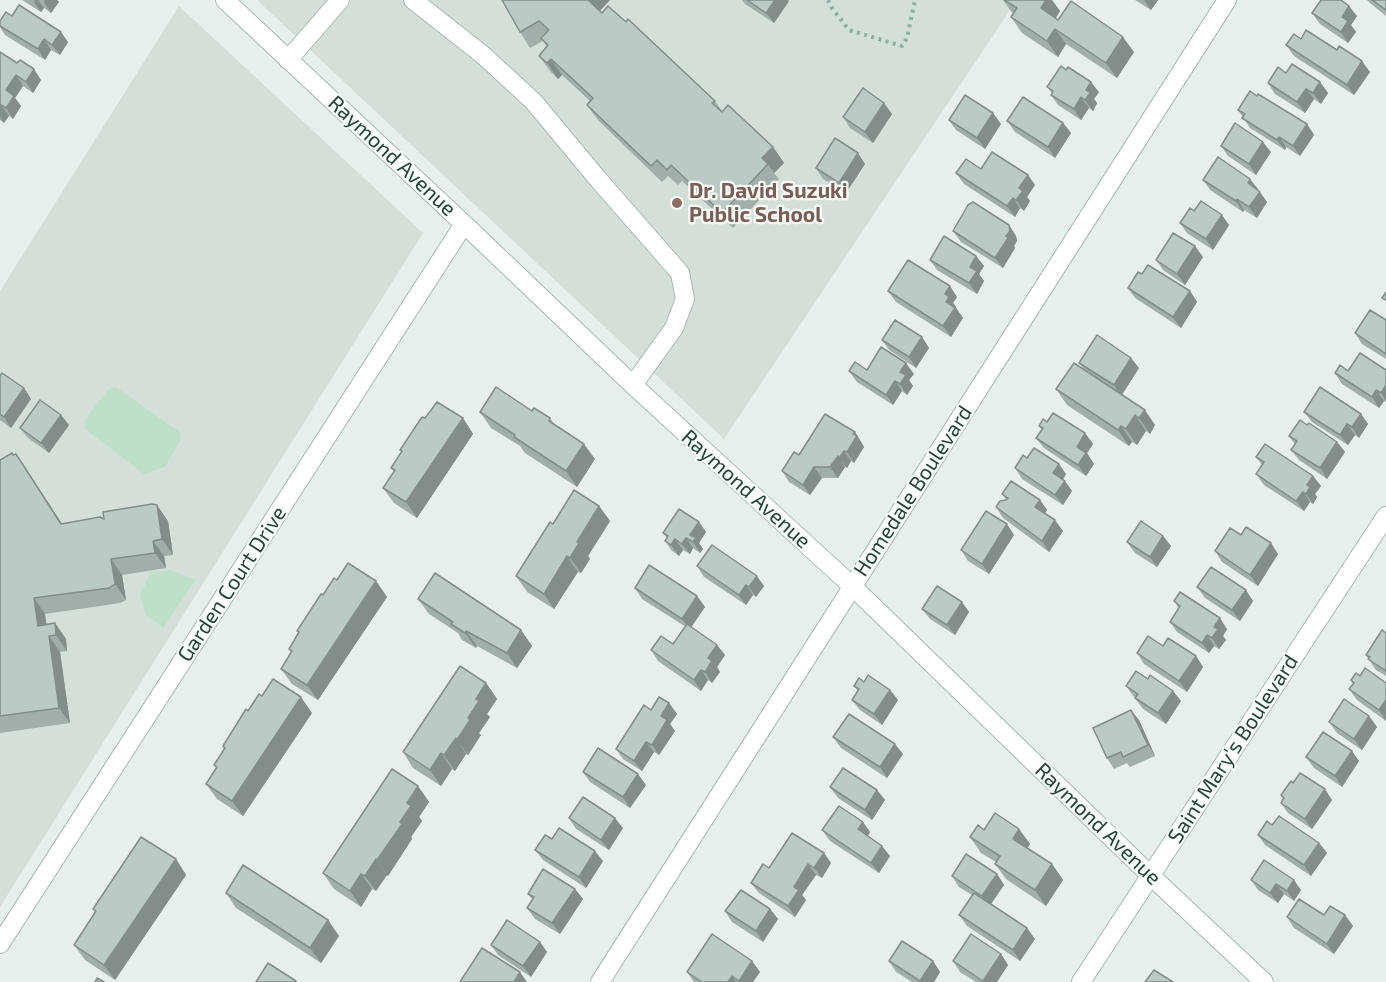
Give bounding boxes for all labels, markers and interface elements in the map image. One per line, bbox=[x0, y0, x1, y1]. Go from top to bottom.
street label: Raymond Avenue bbox=[323, 90, 461, 222]
place label: Dr. David Suzuki Public School bbox=[689, 178, 848, 228]
marker: Dr. David Suzuki Public School bbox=[670, 196, 684, 210]
street label: Homedale Boulevard bbox=[848, 401, 978, 581]
street label: Raymond Avenue bbox=[676, 424, 816, 554]
street label: Garden Court Drive bbox=[172, 502, 292, 666]
street label: Saint Mary's Boulevard bbox=[1163, 650, 1303, 848]
street label: Raymond Avenue bbox=[1030, 758, 1166, 890]

